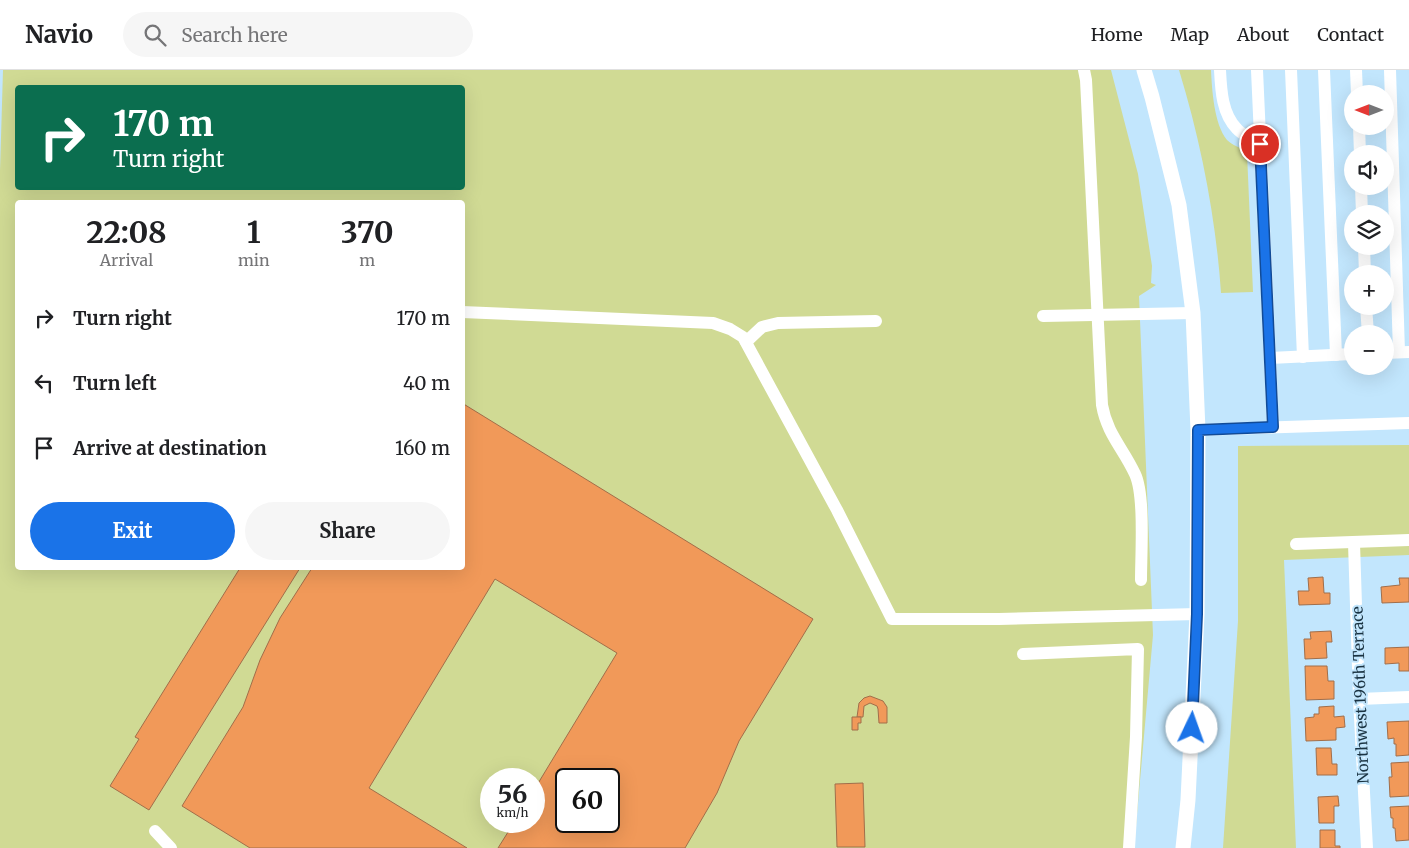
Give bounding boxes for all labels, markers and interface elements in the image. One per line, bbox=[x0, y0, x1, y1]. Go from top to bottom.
search box bbox=[123, 12, 473, 57]
text: Navio bbox=[25, 19, 93, 50]
icon: search bbox=[141, 21, 169, 49]
text: Search here bbox=[181, 23, 288, 47]
text: Home bbox=[1091, 23, 1143, 46]
text: Map bbox=[1171, 23, 1209, 46]
text: About bbox=[1237, 23, 1289, 46]
text: Contact bbox=[1317, 23, 1384, 46]
north arrow bbox=[1344, 85, 1394, 135]
map controls bbox=[1344, 85, 1394, 375]
text: 170 m bbox=[113, 102, 214, 146]
icon: right bbox=[30, 105, 95, 170]
pin bbox=[1239, 123, 1281, 165]
icon: arrive bbox=[1246, 130, 1274, 158]
text: Turn right bbox=[113, 145, 224, 173]
button: sound bbox=[1344, 145, 1394, 195]
button: layers bbox=[1344, 205, 1394, 255]
text: 22:08 bbox=[86, 213, 167, 251]
text: 1 bbox=[247, 213, 261, 251]
text: 370 bbox=[341, 213, 394, 251]
text: Arrival bbox=[100, 250, 153, 270]
text: min bbox=[238, 250, 270, 270]
text: m bbox=[359, 250, 375, 270]
button: + bbox=[1344, 265, 1394, 315]
icon: right bbox=[30, 304, 58, 332]
text: Turn right bbox=[73, 306, 172, 330]
text: 170 m bbox=[397, 306, 450, 330]
button: − bbox=[1344, 325, 1394, 375]
icon: left bbox=[30, 369, 58, 397]
text: Turn left bbox=[73, 371, 157, 395]
text: 40 m bbox=[403, 371, 450, 395]
icon: arrive bbox=[30, 434, 58, 462]
text: Arrive at destination bbox=[73, 436, 267, 460]
text: 160 m bbox=[395, 436, 450, 460]
button: Exit bbox=[30, 502, 235, 560]
button: Share bbox=[245, 502, 450, 560]
street label: Northwest 196th Terrace bbox=[1347, 606, 1373, 784]
position arrow bbox=[1165, 701, 1217, 753]
speed limit sign: 60 bbox=[555, 768, 620, 833]
text: 56 bbox=[498, 778, 527, 810]
text: km/h bbox=[497, 805, 528, 820]

